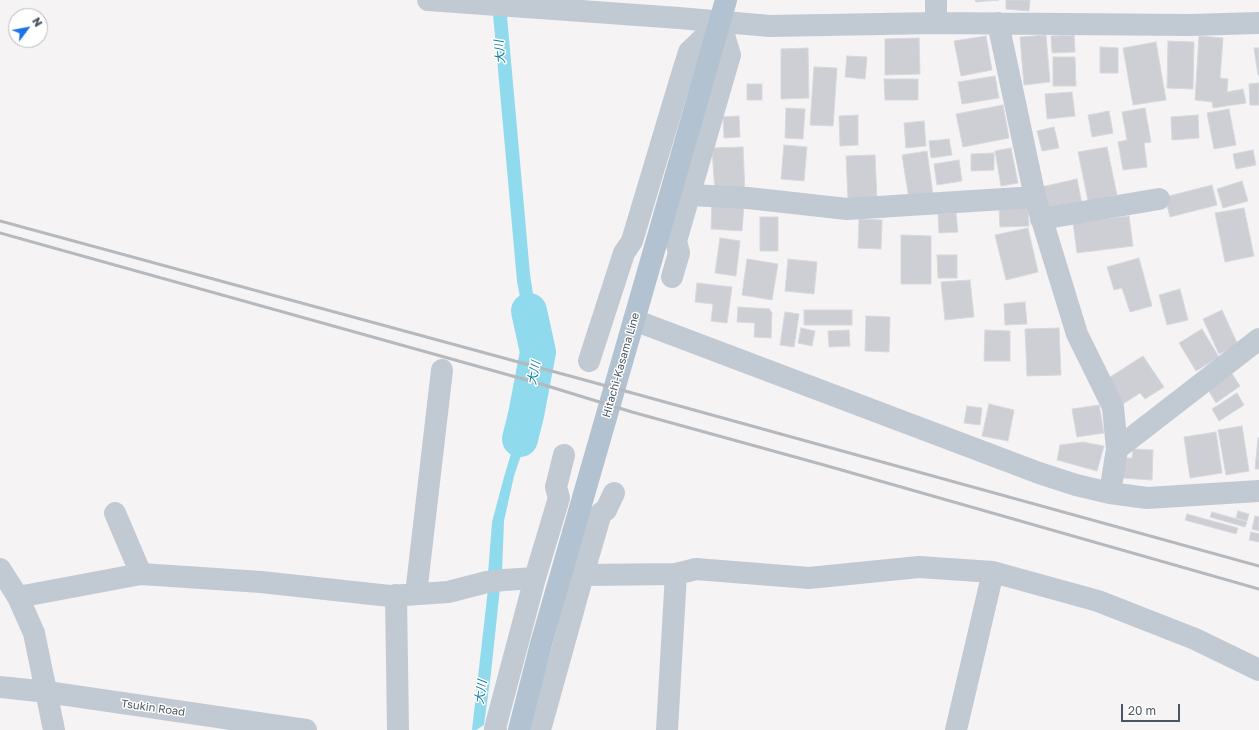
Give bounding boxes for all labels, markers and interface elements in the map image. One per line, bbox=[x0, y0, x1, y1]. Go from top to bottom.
north arrow bbox=[8, 8, 48, 48]
text: N bbox=[30, 15, 45, 29]
water label: 大川 bbox=[492, 39, 508, 65]
street label: Hitachi-Kasama Line bbox=[600, 311, 642, 419]
water label: 大川 bbox=[525, 360, 543, 386]
water label: 大川 bbox=[472, 679, 490, 705]
scale bar bbox=[1123, 696, 1182, 722]
street label: Tsukin Road bbox=[120, 697, 186, 719]
text: 20 m bbox=[1128, 703, 1156, 718]

